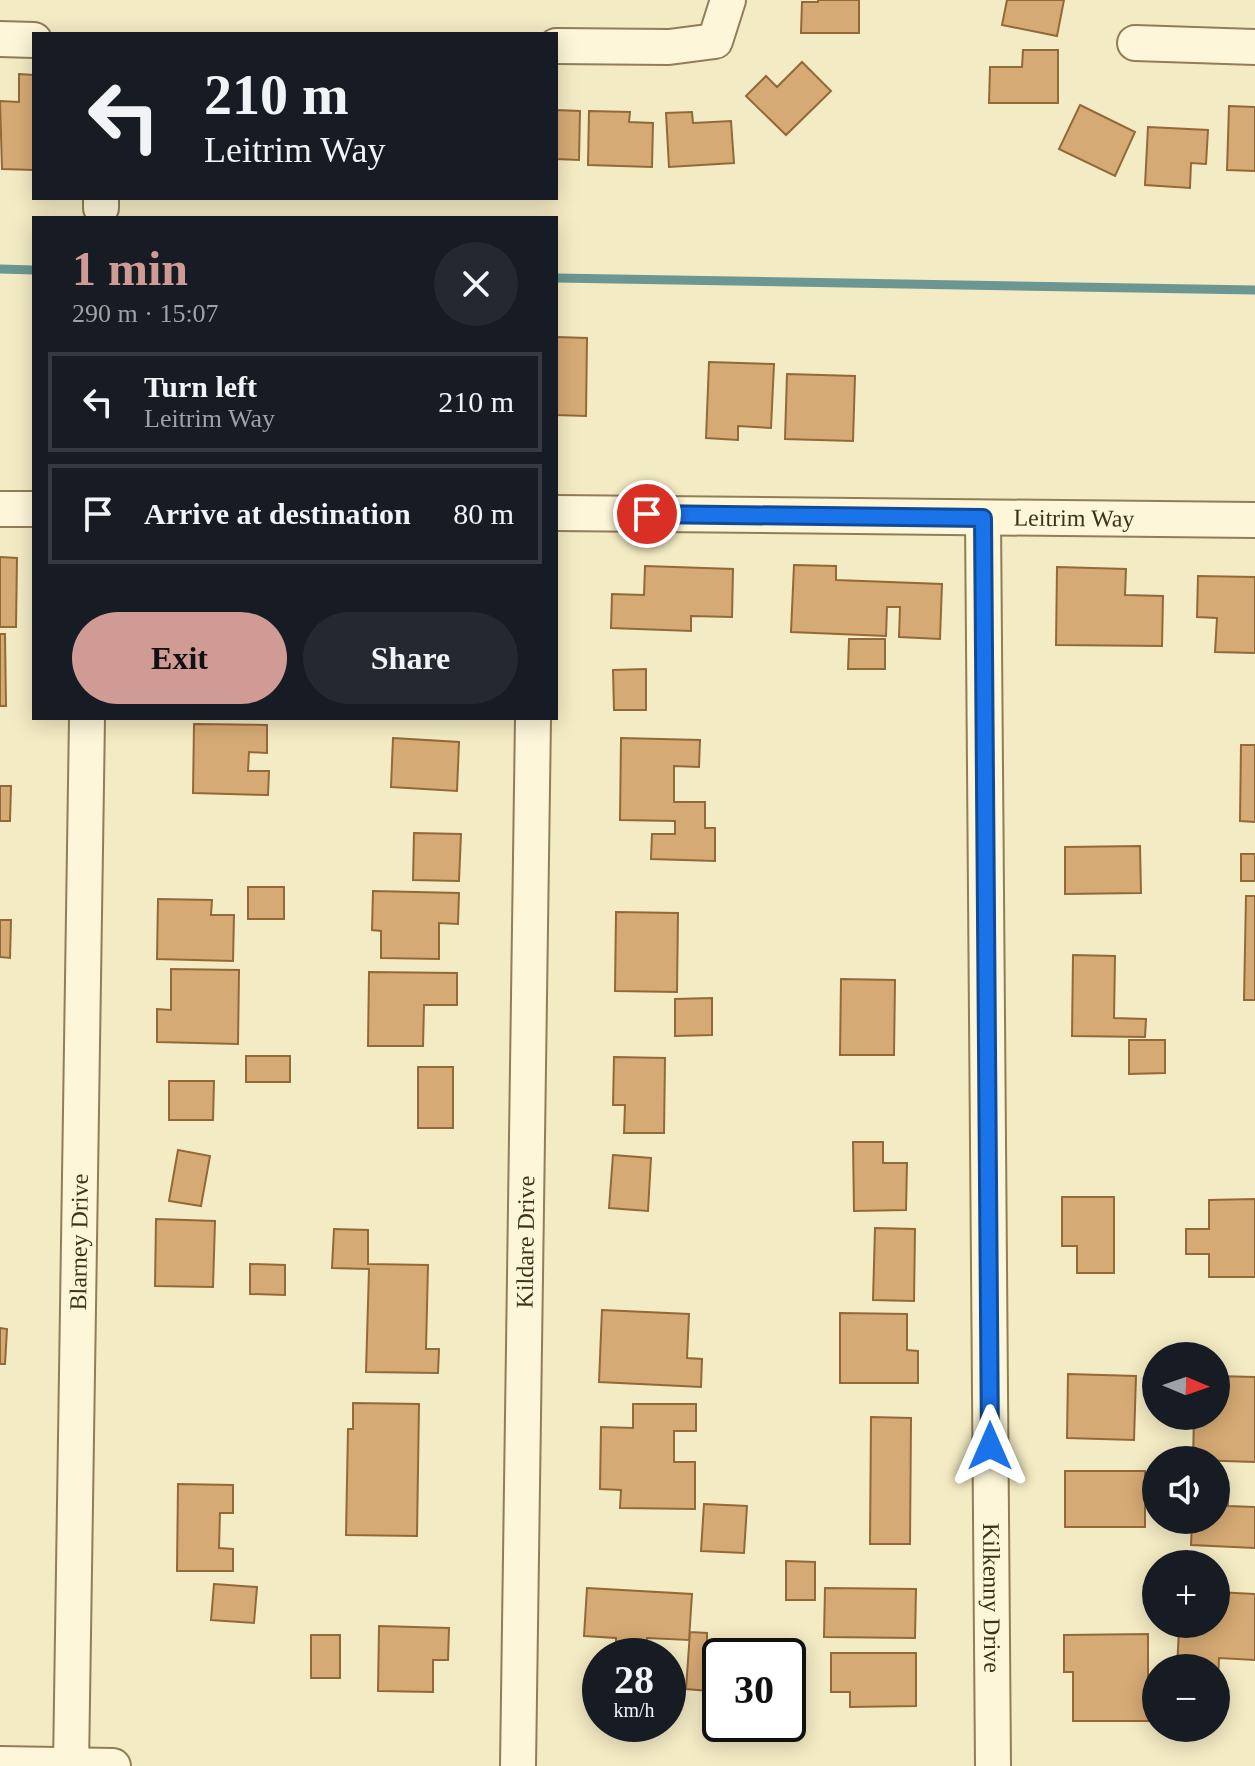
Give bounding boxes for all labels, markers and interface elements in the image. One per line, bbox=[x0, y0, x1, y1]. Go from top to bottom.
icon: left bbox=[72, 64, 176, 168]
text: 210 m bbox=[204, 64, 349, 126]
text: Leitrim Way bbox=[204, 130, 385, 170]
text: 1 min bbox=[72, 242, 188, 295]
button: close bbox=[434, 242, 518, 326]
text: 290 m · 15:07 bbox=[72, 299, 219, 328]
text: Turn left bbox=[144, 370, 257, 403]
icon: left bbox=[76, 380, 120, 424]
text: 210 m bbox=[438, 385, 514, 418]
text: Leitrim Way bbox=[144, 404, 275, 433]
pin bbox=[613, 480, 681, 548]
icon: arrive bbox=[76, 492, 120, 536]
icon: arrive bbox=[625, 492, 669, 536]
text: Arrive at destination bbox=[144, 497, 411, 530]
text: 80 m bbox=[453, 497, 514, 530]
street label: Leitrim Way bbox=[1013, 505, 1135, 532]
button: Exit bbox=[72, 612, 287, 704]
button: Share bbox=[303, 612, 518, 704]
street label: Blarney Drive bbox=[65, 1174, 93, 1311]
street label: Kildare Drive bbox=[512, 1176, 539, 1309]
north arrow bbox=[1142, 1342, 1230, 1430]
map controls bbox=[1142, 1342, 1230, 1742]
position arrow bbox=[948, 1404, 1032, 1488]
button: sound bbox=[1142, 1446, 1230, 1534]
street label: Kilkenny Drive bbox=[978, 1523, 1005, 1673]
button: + bbox=[1142, 1550, 1230, 1638]
speed limit sign: 30 bbox=[702, 1638, 806, 1742]
button: − bbox=[1142, 1654, 1230, 1742]
text: 28 bbox=[614, 1657, 654, 1702]
text: km/h bbox=[613, 1699, 655, 1721]

